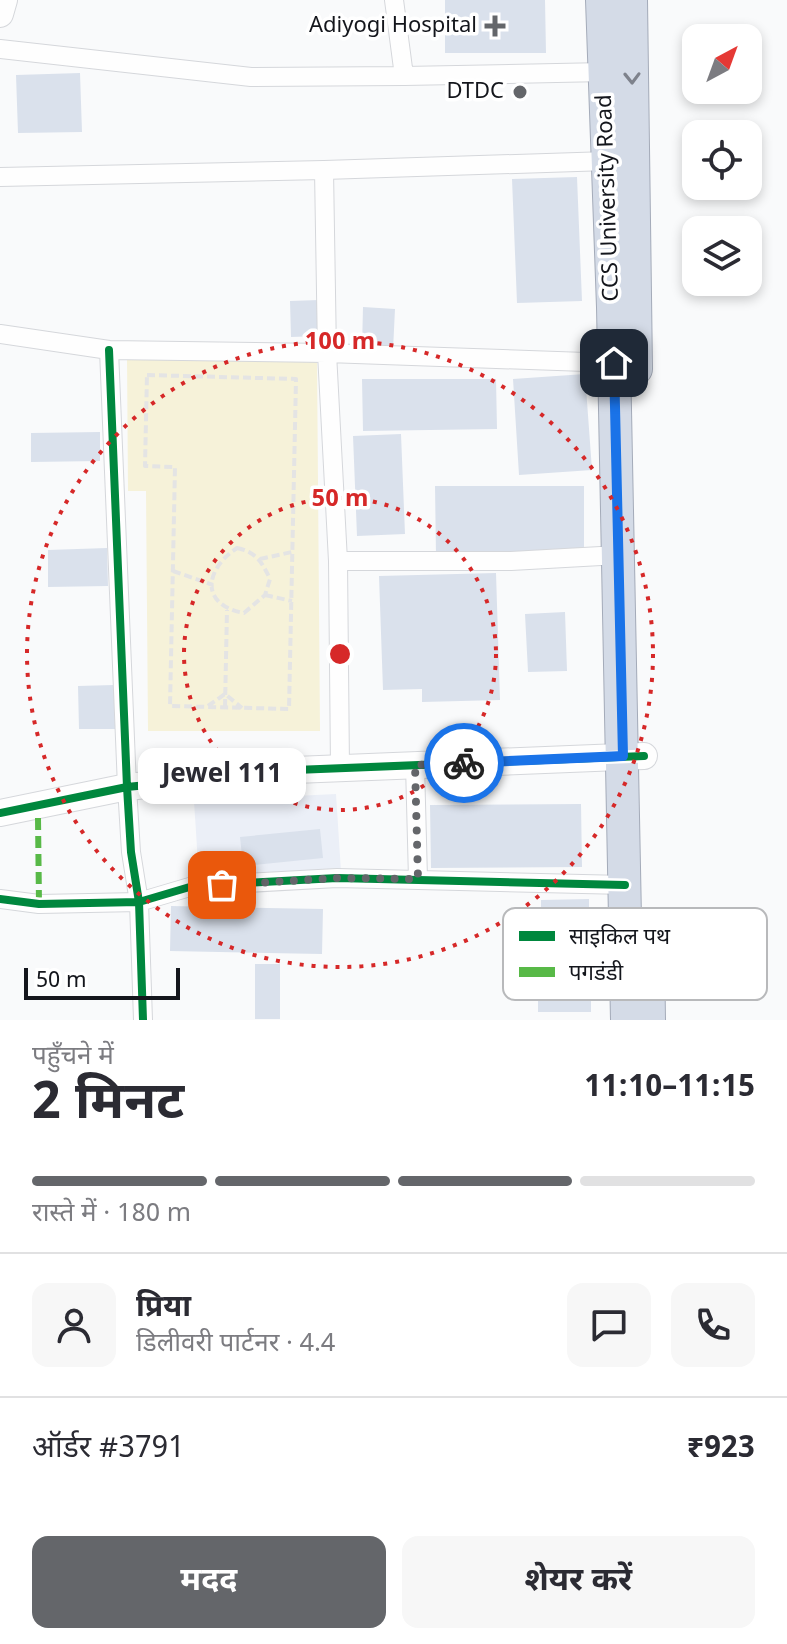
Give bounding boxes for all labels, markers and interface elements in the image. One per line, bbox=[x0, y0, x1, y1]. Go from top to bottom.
place label: Adiyogi Hospital bbox=[309, 12, 477, 41]
marker: Adiyogi Hospital bbox=[484, 15, 506, 37]
north arrow bbox=[682, 24, 762, 104]
map controls bbox=[682, 24, 762, 296]
one-way arrow bbox=[624, 72, 641, 85]
place label: DTDC bbox=[446, 78, 504, 107]
marker: DTDC bbox=[511, 83, 529, 101]
street label: CCS University Road bbox=[591, 94, 627, 302]
button: locate bbox=[682, 120, 762, 200]
button: layers bbox=[682, 216, 762, 296]
text: 100 m bbox=[305, 327, 375, 359]
pin bbox=[580, 329, 648, 397]
icon: home bbox=[592, 341, 636, 385]
text: 50 m bbox=[312, 484, 368, 516]
centre of rings bbox=[326, 640, 354, 668]
courier bbox=[424, 723, 504, 803]
icon: bike bbox=[442, 741, 486, 785]
callout: Jewel 111 bbox=[138, 749, 306, 805]
text: Jewel 111 bbox=[162, 759, 282, 793]
pin bbox=[188, 851, 256, 919]
icon: bag bbox=[200, 863, 244, 907]
legend bbox=[503, 908, 767, 1000]
text: साइकिल पथ bbox=[569, 924, 671, 953]
text: पगडंडी bbox=[569, 960, 623, 989]
scale bar bbox=[24, 964, 180, 1000]
text: 50 m bbox=[36, 967, 87, 996]
text: पहुँचने में bbox=[32, 1041, 114, 1075]
text: 11:10–11:15 bbox=[584, 1069, 755, 1108]
text: 2 मिनट bbox=[32, 1071, 184, 1139]
text: रास्ते में · 180 m bbox=[32, 1198, 191, 1232]
button: person bbox=[32, 1283, 116, 1367]
button: chat bbox=[567, 1283, 651, 1367]
button: phone bbox=[671, 1283, 755, 1367]
text: प्रिया bbox=[136, 1289, 191, 1328]
text: डिलीवरी पार्टनर · 4.4 bbox=[136, 1328, 335, 1362]
text: ऑर्डर #3791 bbox=[32, 1430, 185, 1469]
text: ₹923 bbox=[687, 1430, 755, 1469]
button: मदद bbox=[32, 1536, 386, 1628]
button: शेयर करें bbox=[402, 1536, 755, 1628]

